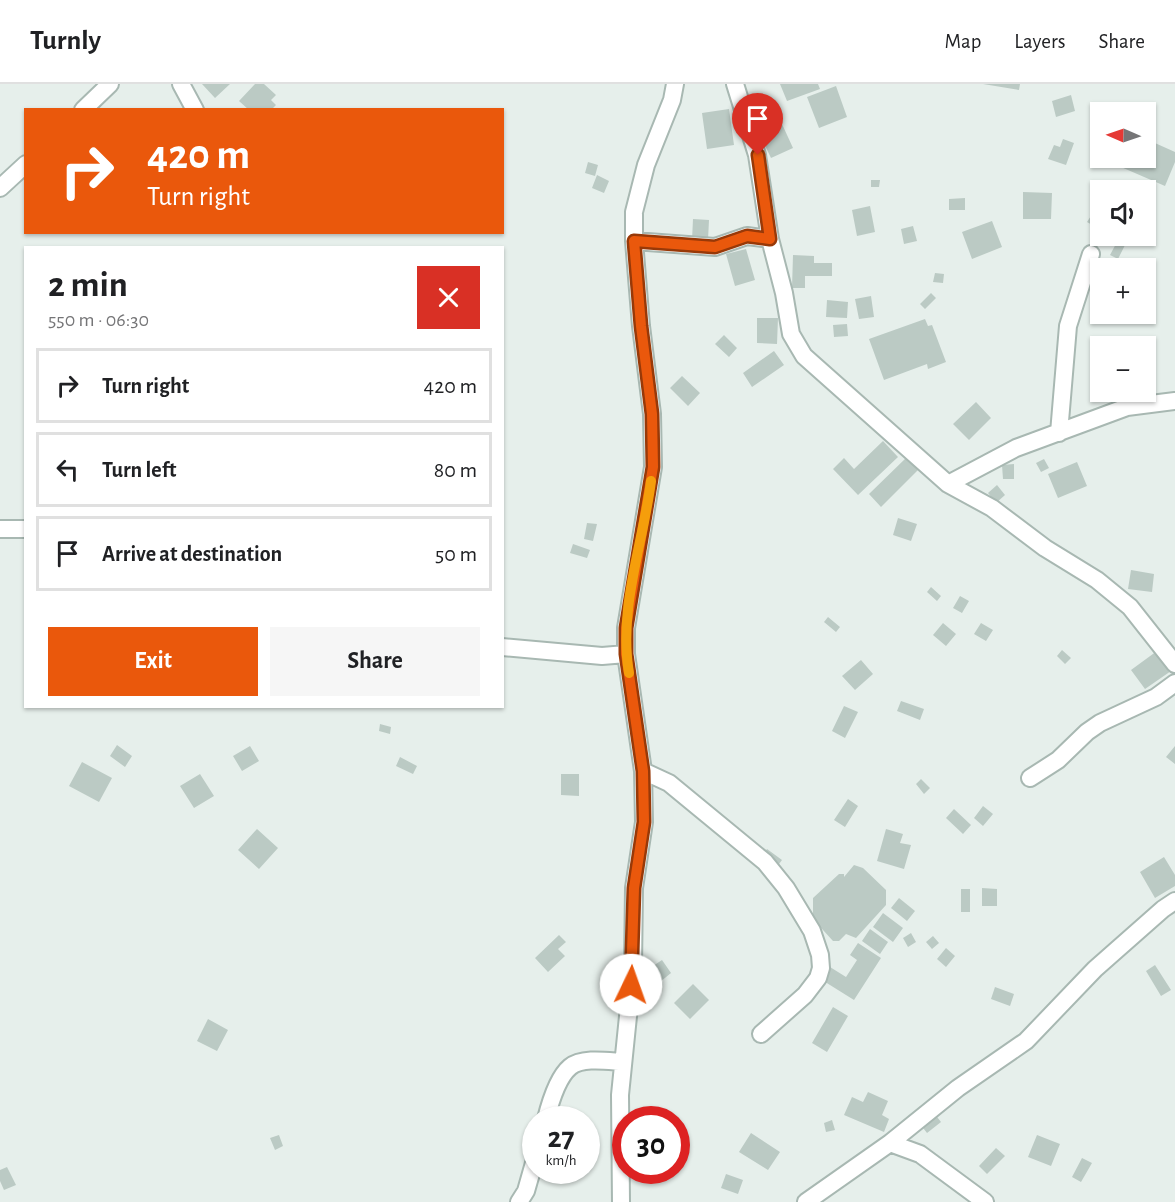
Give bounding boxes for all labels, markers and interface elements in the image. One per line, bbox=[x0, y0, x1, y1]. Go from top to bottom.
text: Turnly bbox=[30, 27, 101, 55]
text: Map bbox=[945, 31, 981, 52]
text: Layers bbox=[1014, 31, 1065, 52]
text: Share bbox=[1098, 31, 1145, 52]
pin bbox=[732, 93, 783, 155]
icon: arrive bbox=[741, 102, 774, 135]
north arrow bbox=[1090, 102, 1156, 168]
map controls bbox=[1090, 102, 1156, 402]
icon: right bbox=[48, 132, 126, 210]
text: 420 m bbox=[147, 134, 250, 176]
button: sound bbox=[1090, 180, 1156, 246]
text: Turn right bbox=[147, 183, 250, 210]
button: + bbox=[1090, 258, 1156, 324]
button: close bbox=[417, 266, 480, 329]
text: 2 min bbox=[48, 267, 128, 303]
text: 550 m · 06:30 bbox=[48, 310, 149, 330]
button: − bbox=[1090, 336, 1156, 402]
icon: right bbox=[51, 369, 84, 402]
text: Turn right bbox=[102, 375, 189, 397]
text: 420 m bbox=[424, 375, 477, 397]
icon: left bbox=[51, 453, 84, 486]
text: Turn left bbox=[102, 459, 176, 481]
text: 80 m bbox=[434, 459, 477, 481]
icon: arrive bbox=[51, 537, 84, 570]
text: Arrive at destination bbox=[102, 543, 282, 565]
text: 50 m bbox=[435, 543, 477, 565]
button: Exit bbox=[48, 627, 258, 696]
button: Share bbox=[270, 627, 480, 696]
position arrow bbox=[599, 953, 663, 1017]
speed limit sign: 30 bbox=[612, 1106, 690, 1184]
text: 27 bbox=[547, 1123, 575, 1153]
text: km/h bbox=[546, 1153, 576, 1168]

